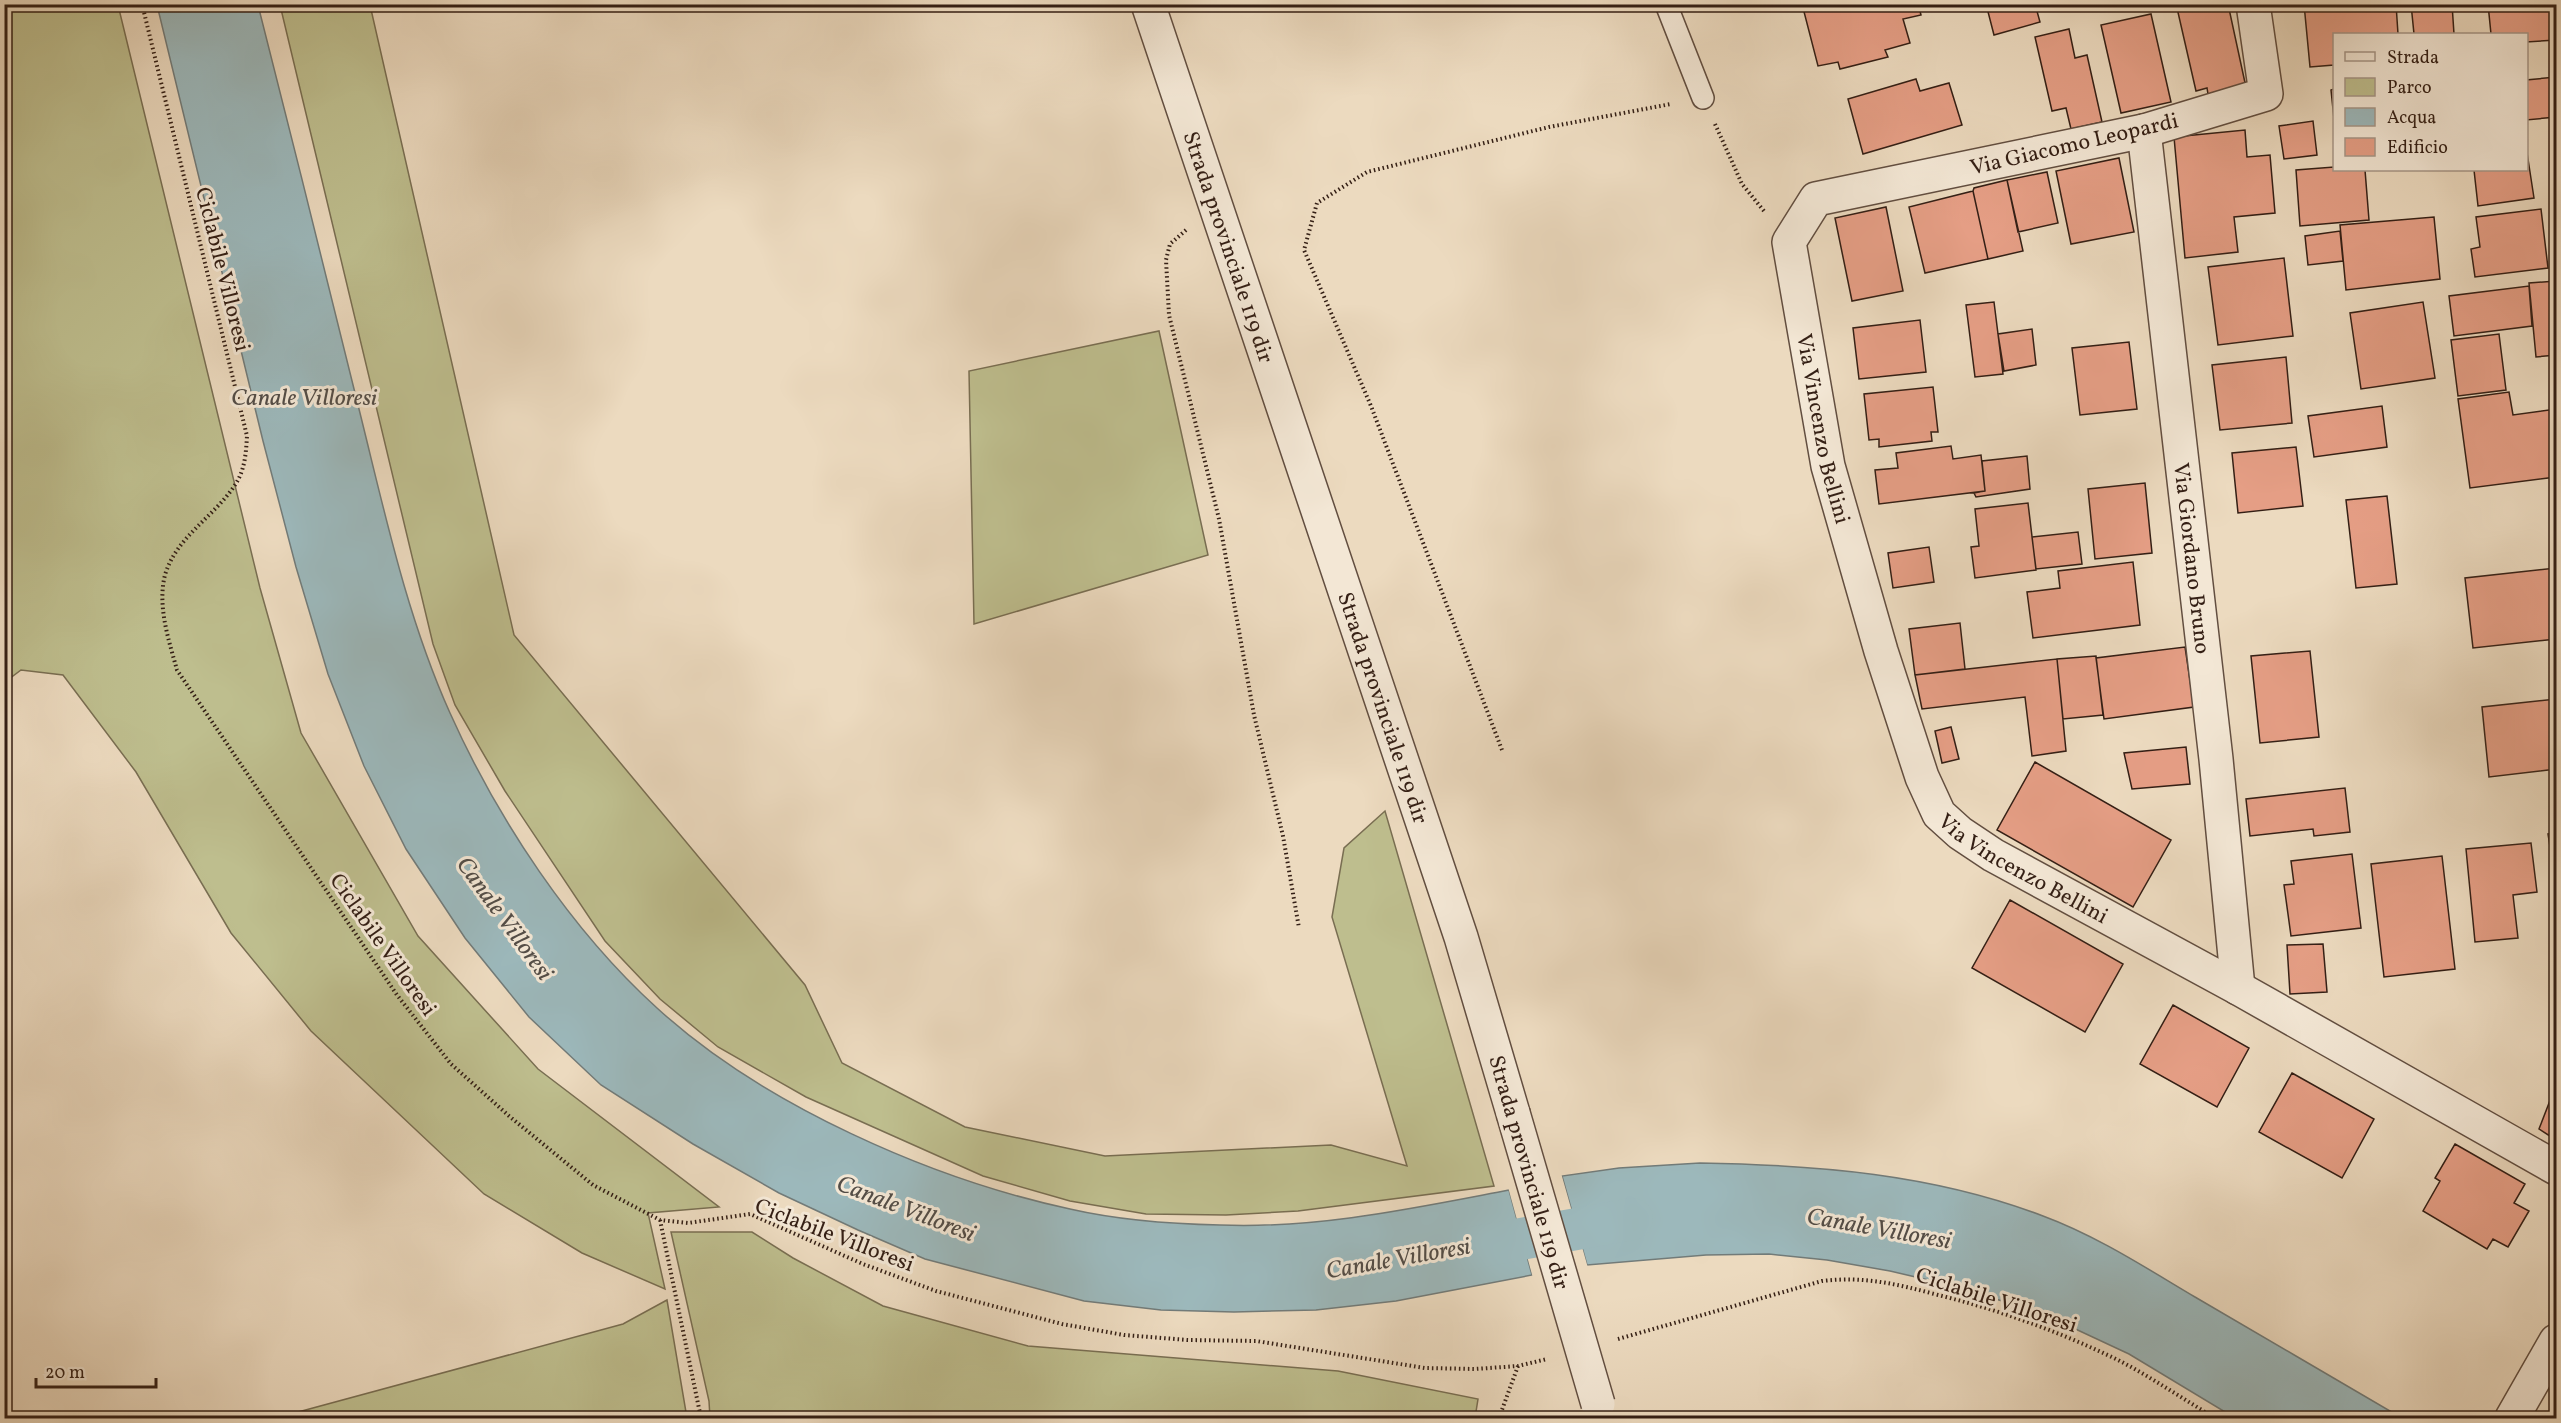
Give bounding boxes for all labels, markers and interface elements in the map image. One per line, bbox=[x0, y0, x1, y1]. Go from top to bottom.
legend bbox=[2333, 33, 2528, 171]
text: Strada bbox=[2387, 46, 2439, 71]
text: Parco bbox=[2387, 76, 2432, 101]
street label: Via Giacomo Leopardi bbox=[1967, 106, 2182, 184]
text: Acqua bbox=[2387, 106, 2436, 131]
street label: Strada provinciale 119 dir bbox=[1174, 128, 1280, 367]
text: Edificio bbox=[2387, 136, 2448, 161]
street label: Ciclabile Villoresi bbox=[186, 184, 257, 355]
street label: Via Vincenzo Bellini bbox=[1787, 332, 1857, 528]
water label: Canale Villoresi bbox=[231, 382, 378, 416]
street label: Via Giordano Bruno bbox=[2164, 461, 2217, 656]
street label: Strada provinciale 119 dir bbox=[1328, 588, 1435, 828]
street label: Via Vincenzo Bellini bbox=[1930, 807, 2113, 933]
water label: Canale Villoresi bbox=[447, 850, 561, 989]
street label: Ciclabile Villoresi bbox=[321, 868, 443, 1023]
street label: Strada provinciale 119 dir bbox=[1479, 1052, 1576, 1293]
water label: Canale Villoresi bbox=[831, 1168, 980, 1252]
street label: Ciclabile Villoresi bbox=[750, 1192, 918, 1281]
water label: Canale Villoresi bbox=[1804, 1201, 1954, 1260]
water label: Canale Villoresi bbox=[1324, 1230, 1474, 1289]
street label: Ciclabile Villoresi bbox=[1911, 1261, 2081, 1342]
scale bar bbox=[36, 1351, 156, 1389]
text: 20 m bbox=[45, 1361, 85, 1386]

